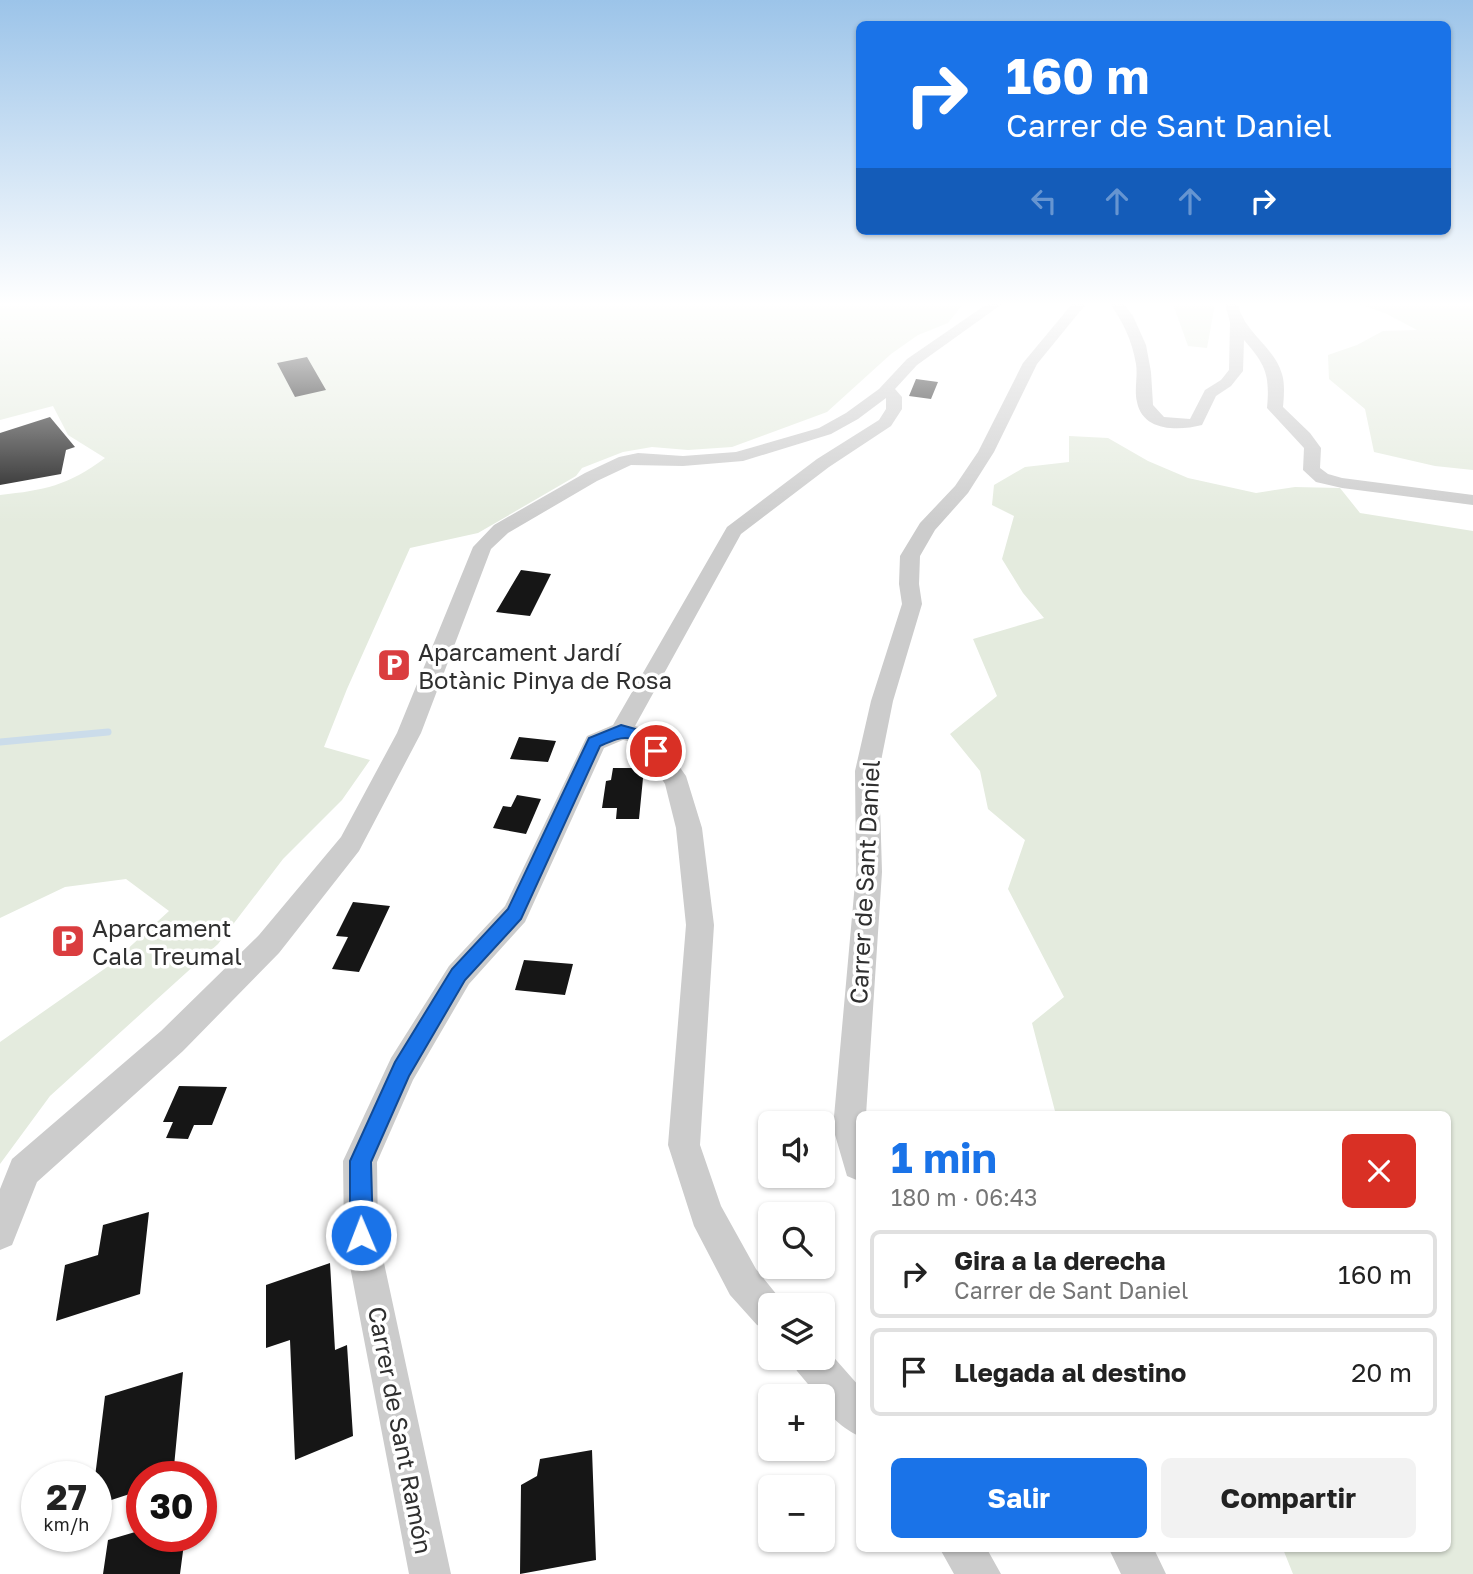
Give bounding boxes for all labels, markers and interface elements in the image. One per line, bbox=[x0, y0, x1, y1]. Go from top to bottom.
text: 160 m bbox=[1006, 46, 1149, 105]
icon: right bbox=[891, 49, 982, 140]
text: Carrer de Sant Daniel bbox=[1006, 106, 1332, 144]
icon: left bbox=[1025, 182, 1063, 220]
icon: ahead bbox=[1098, 182, 1136, 220]
icon: ahead bbox=[1171, 182, 1209, 220]
icon: right bbox=[1244, 182, 1282, 220]
place label: Aparcament Jardí Botànic Pinya de Rosa bbox=[418, 637, 672, 694]
parking icon: Aparcament Jardí Botànic Pinya de Rosa bbox=[375, 646, 413, 684]
pin bbox=[626, 721, 686, 781]
icon: arrive bbox=[637, 732, 675, 770]
street label: Carrer de Sant Daniel bbox=[843, 759, 885, 1005]
place label: Aparcament Cala Treumal bbox=[92, 913, 242, 970]
parking icon: Aparcament Cala Treumal bbox=[49, 922, 87, 960]
map controls bbox=[758, 1111, 835, 1552]
button: sound bbox=[758, 1111, 835, 1188]
text: 1 min bbox=[891, 1132, 997, 1182]
button: close bbox=[1342, 1134, 1416, 1208]
text: 180 m · 06:43 bbox=[891, 1183, 1038, 1211]
position arrow bbox=[324, 1198, 398, 1272]
button: search bbox=[758, 1202, 835, 1279]
text: Gira a la derecha bbox=[954, 1245, 1166, 1276]
icon: right bbox=[895, 1255, 933, 1293]
text: 160 m bbox=[1338, 1259, 1412, 1290]
text: Carrer de Sant Daniel bbox=[954, 1276, 1188, 1304]
button: layers bbox=[758, 1293, 835, 1370]
street label: Carrer de Sant Ramón bbox=[363, 1304, 439, 1556]
icon: arrive bbox=[895, 1353, 933, 1391]
text: Llegada al destino bbox=[954, 1357, 1186, 1388]
text: 20 m bbox=[1351, 1357, 1412, 1388]
button: + bbox=[758, 1384, 835, 1461]
button: Salir bbox=[891, 1458, 1147, 1538]
button: Compartir bbox=[1161, 1458, 1416, 1538]
speed limit sign: 30 bbox=[126, 1461, 217, 1552]
button: − bbox=[758, 1475, 835, 1552]
text: 27 bbox=[46, 1476, 87, 1518]
text: km/h bbox=[44, 1513, 89, 1535]

